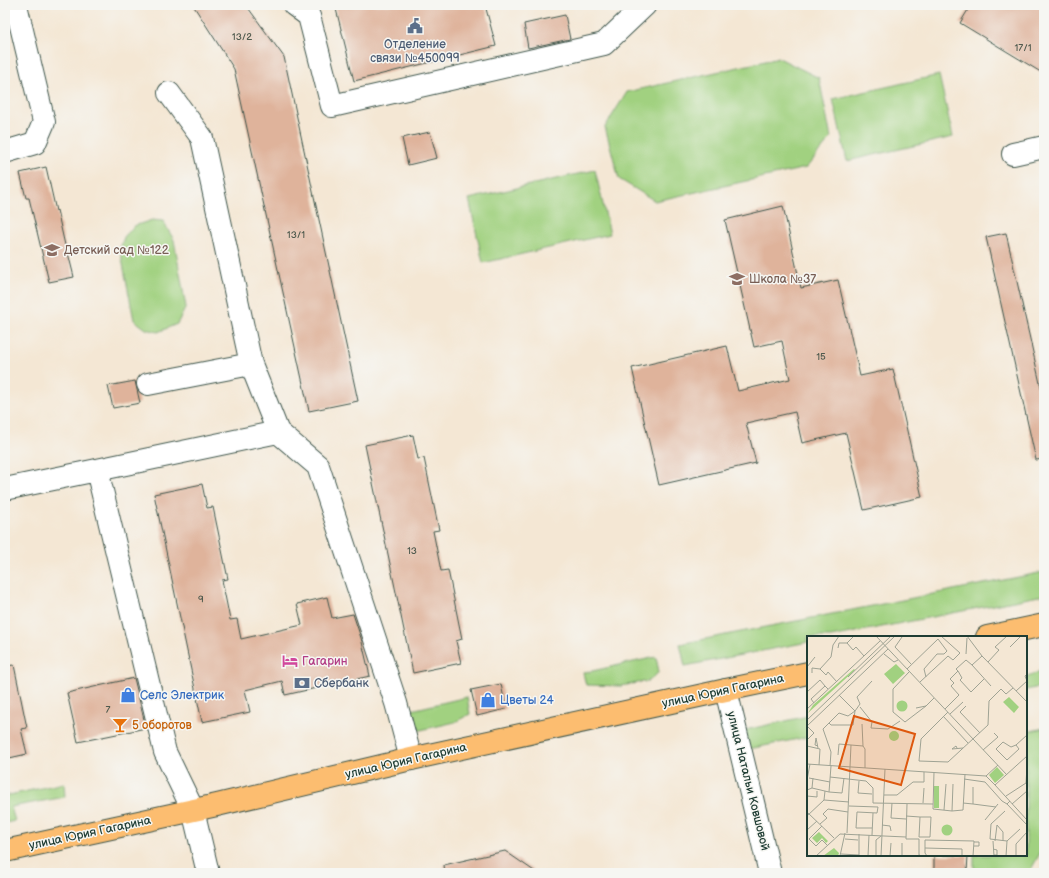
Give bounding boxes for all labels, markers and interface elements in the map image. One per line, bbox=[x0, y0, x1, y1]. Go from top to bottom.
public building icon: Отделение связи №450099 bbox=[406, 17, 424, 35]
house number: 13/2 bbox=[232, 31, 252, 43]
place label: Отделение связи №450099 bbox=[370, 37, 460, 66]
house number: 17/1 bbox=[1014, 42, 1032, 54]
house number: 13/1 bbox=[287, 229, 305, 241]
school or university icon: Детский сад №122 bbox=[43, 241, 61, 259]
place label: Детский сад №122 bbox=[64, 243, 169, 258]
school or university icon: Школа №37 bbox=[728, 270, 746, 288]
place label: Школа №37 bbox=[749, 272, 816, 287]
house number: 15 bbox=[816, 351, 826, 363]
house number: 13 bbox=[407, 545, 417, 557]
house number: 9 bbox=[198, 593, 204, 605]
inset map bbox=[807, 636, 1027, 856]
hotel icon: Гагарин bbox=[281, 652, 299, 670]
place label: Гагарин bbox=[302, 654, 347, 669]
street label: улица Юрия Гагарина bbox=[661, 671, 785, 711]
bank icon: Сбербанк bbox=[293, 674, 311, 692]
place label: Сбербанк bbox=[314, 676, 370, 691]
shop icon: Селс Электрик bbox=[119, 686, 137, 704]
place label: Селс Электрик bbox=[140, 688, 225, 703]
shop icon: Цветы 24 bbox=[479, 691, 497, 709]
place label: Цветы 24 bbox=[500, 693, 555, 708]
house number: 7 bbox=[106, 704, 111, 716]
street label: улица Натальи Ковшовой bbox=[723, 710, 773, 852]
bar icon: 5 оборотов bbox=[111, 716, 129, 734]
place label: 5 оборотов bbox=[132, 718, 193, 733]
street label: улица Юрия Гагарина bbox=[344, 740, 468, 782]
street label: улица Юрия Гагарина bbox=[28, 813, 152, 853]

